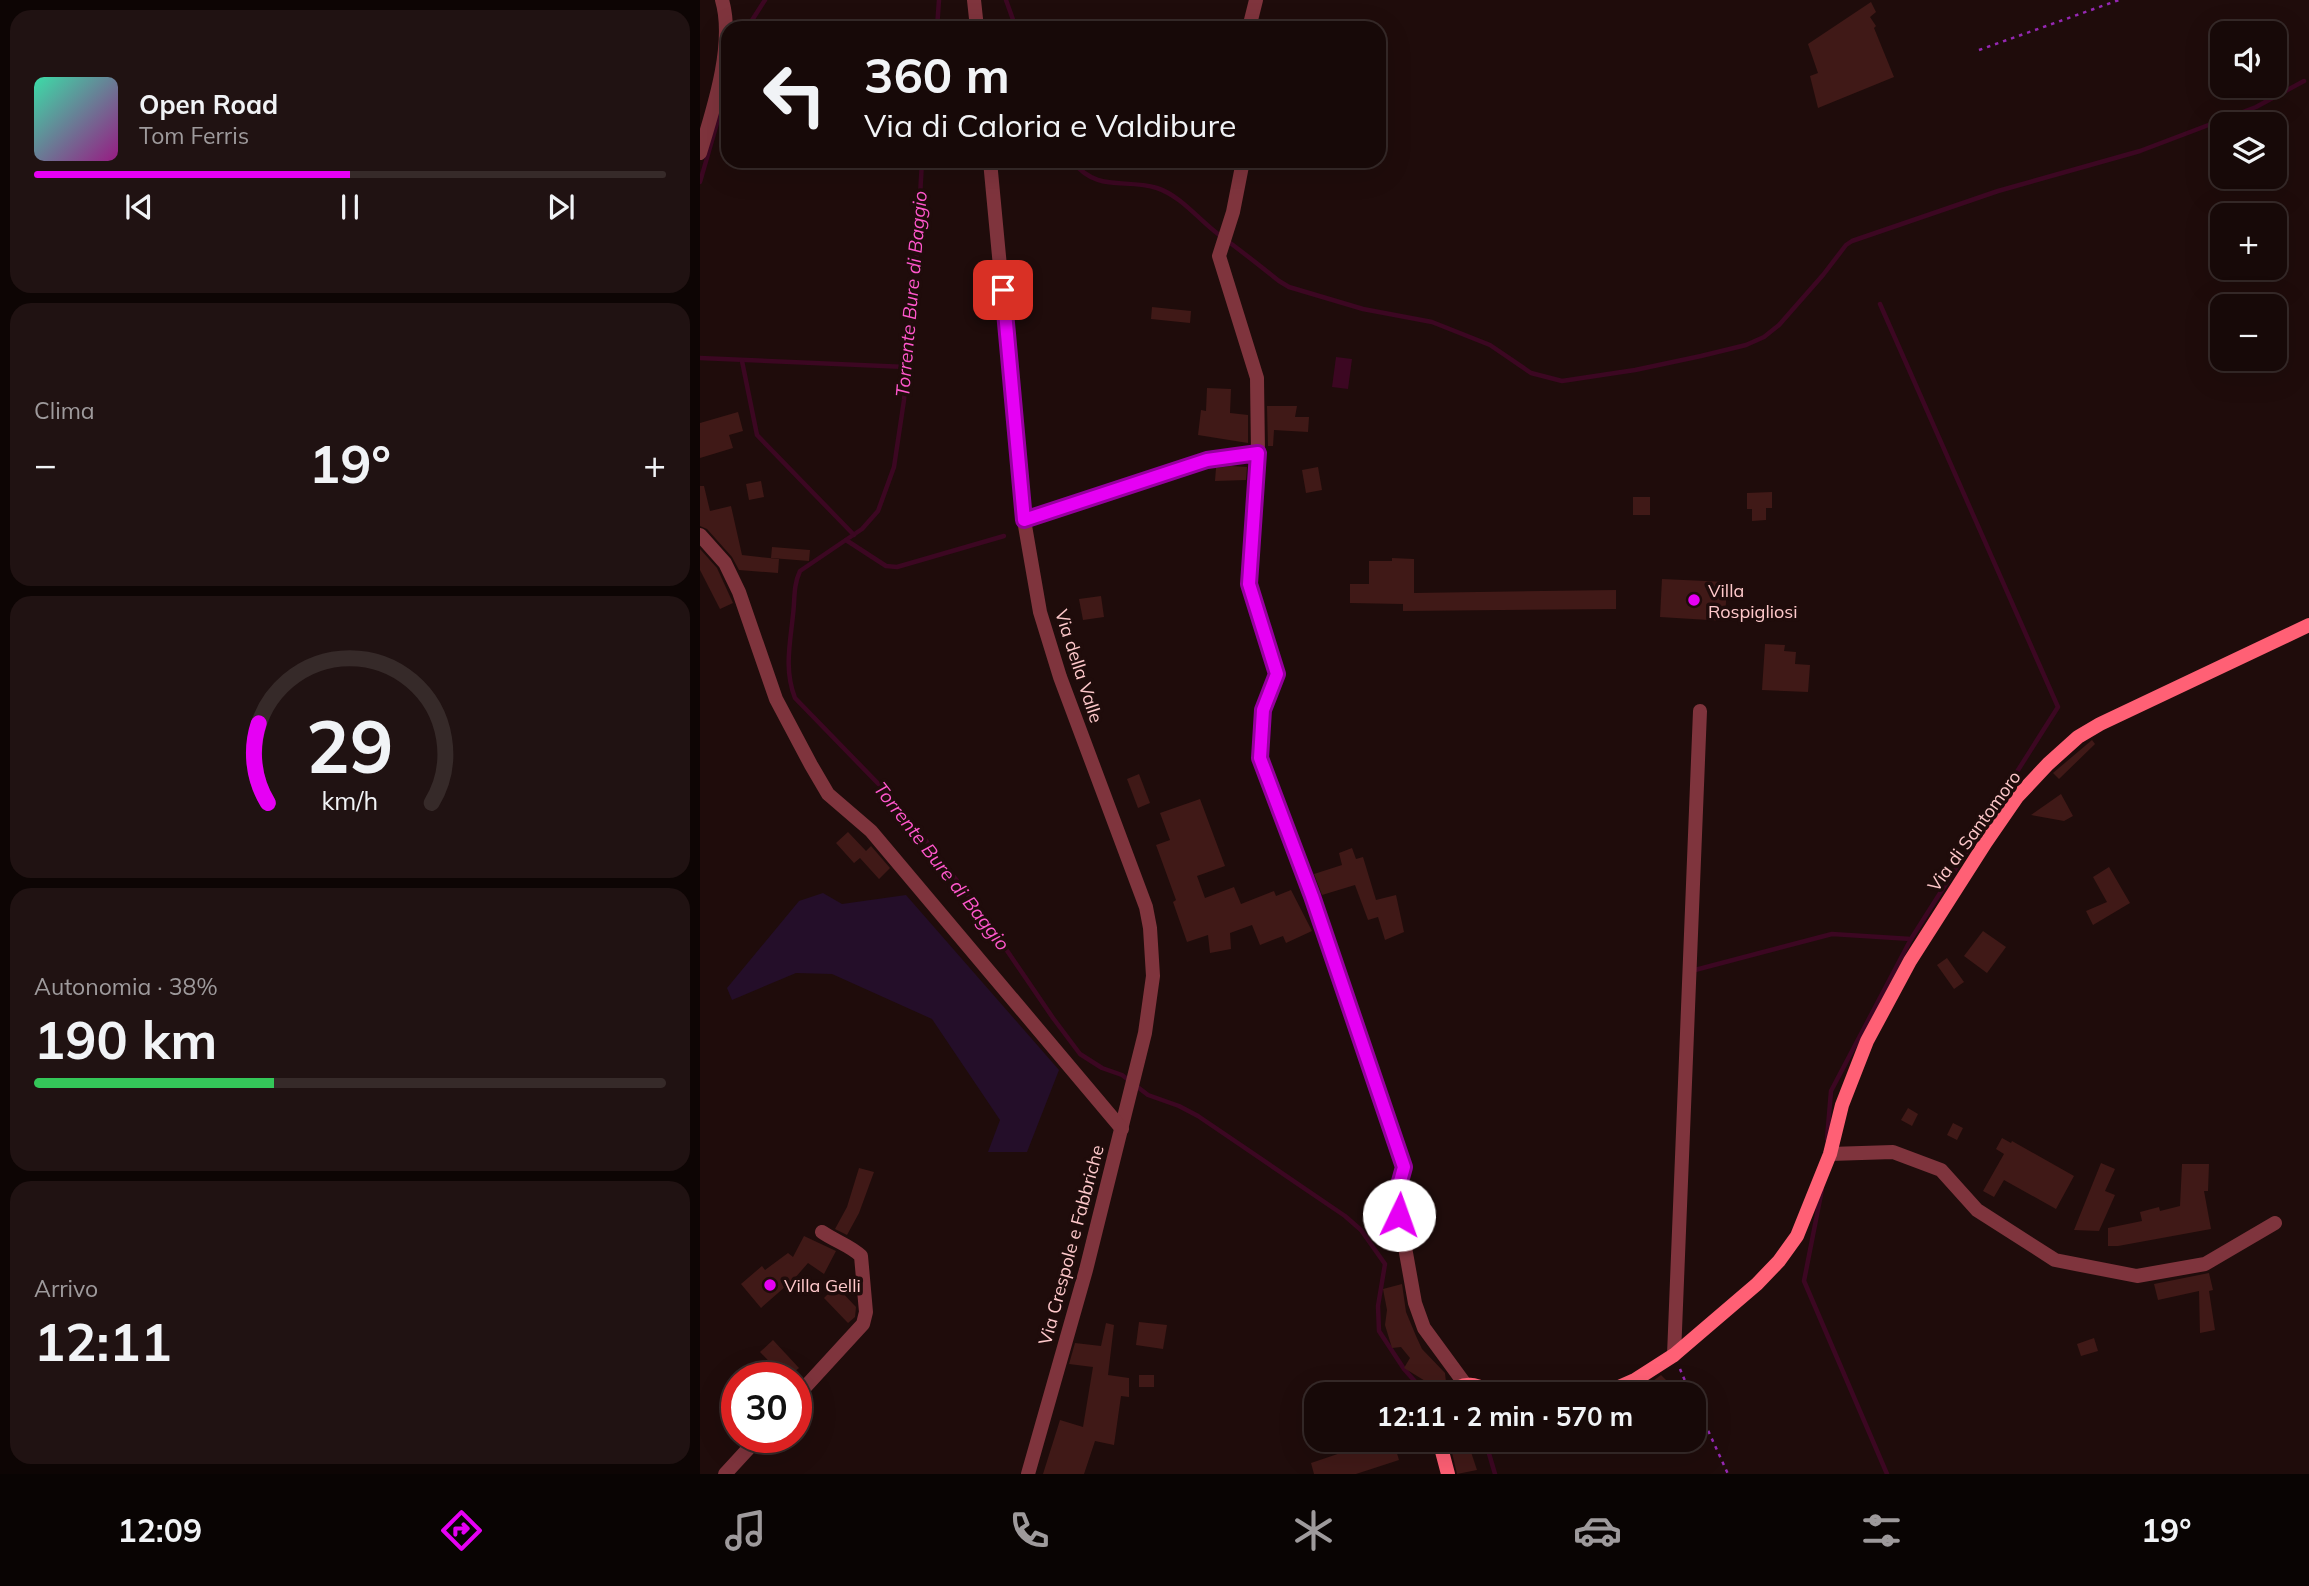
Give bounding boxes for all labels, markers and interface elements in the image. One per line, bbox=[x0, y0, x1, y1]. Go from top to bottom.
map controls bbox=[2210, 21, 2287, 371]
button: sound bbox=[2210, 21, 2287, 98]
text: 360 m bbox=[864, 44, 1010, 105]
icon: left bbox=[749, 49, 840, 140]
text: Open Road bbox=[139, 88, 278, 121]
text: Via di Caloria e Valdibure bbox=[864, 105, 1236, 145]
button: layers bbox=[2210, 112, 2287, 189]
text: Tom Ferris bbox=[139, 121, 249, 150]
icon: previous bbox=[120, 188, 158, 226]
icon: pause bbox=[331, 188, 369, 226]
icon: next bbox=[542, 188, 580, 226]
water label: Torrente Bure di Baggio bbox=[890, 190, 932, 398]
button: + bbox=[2210, 203, 2287, 280]
pin bbox=[973, 260, 1033, 320]
icon: arrive bbox=[984, 271, 1022, 309]
button: − bbox=[2210, 294, 2287, 371]
text: Clima bbox=[34, 396, 95, 425]
text: 19° bbox=[309, 431, 391, 496]
text: − bbox=[34, 440, 57, 488]
text: + bbox=[643, 440, 666, 488]
place label: Villa Rospigliosi bbox=[1708, 579, 1797, 623]
marker: Villa Rospigliosi bbox=[1686, 592, 1702, 608]
street label: Via della Valle bbox=[1050, 606, 1108, 726]
text: 29 bbox=[306, 700, 394, 791]
street label: Via di Santomoro bbox=[1922, 766, 2026, 896]
water label: Torrente Bure di Baggio bbox=[869, 777, 1015, 955]
text: km/h bbox=[322, 785, 378, 816]
text: Autonomia · 38% bbox=[34, 972, 218, 1001]
text: 190 km bbox=[34, 1007, 217, 1072]
street label: Via Crespole e Fabbriche bbox=[1033, 1142, 1109, 1348]
position arrow bbox=[1362, 1178, 1436, 1252]
text: Arrivo bbox=[34, 1274, 98, 1303]
place label: Villa Gelli bbox=[784, 1274, 861, 1297]
marker: Villa Gelli bbox=[762, 1277, 778, 1293]
text: 12:11 bbox=[34, 1309, 172, 1374]
speed limit sign: 30 bbox=[721, 1362, 812, 1453]
text: 12:11 · 2 min · 570 m bbox=[1377, 1400, 1633, 1433]
icon: directions bbox=[437, 1506, 486, 1555]
icon: music bbox=[721, 1506, 770, 1555]
icon: phone bbox=[1005, 1506, 1054, 1555]
icon: climate bbox=[1289, 1506, 1338, 1555]
icon: car bbox=[1573, 1506, 1622, 1555]
icon: filters bbox=[1857, 1506, 1906, 1555]
text: 12:09 bbox=[117, 1510, 202, 1550]
text: 19° bbox=[2141, 1510, 2191, 1550]

